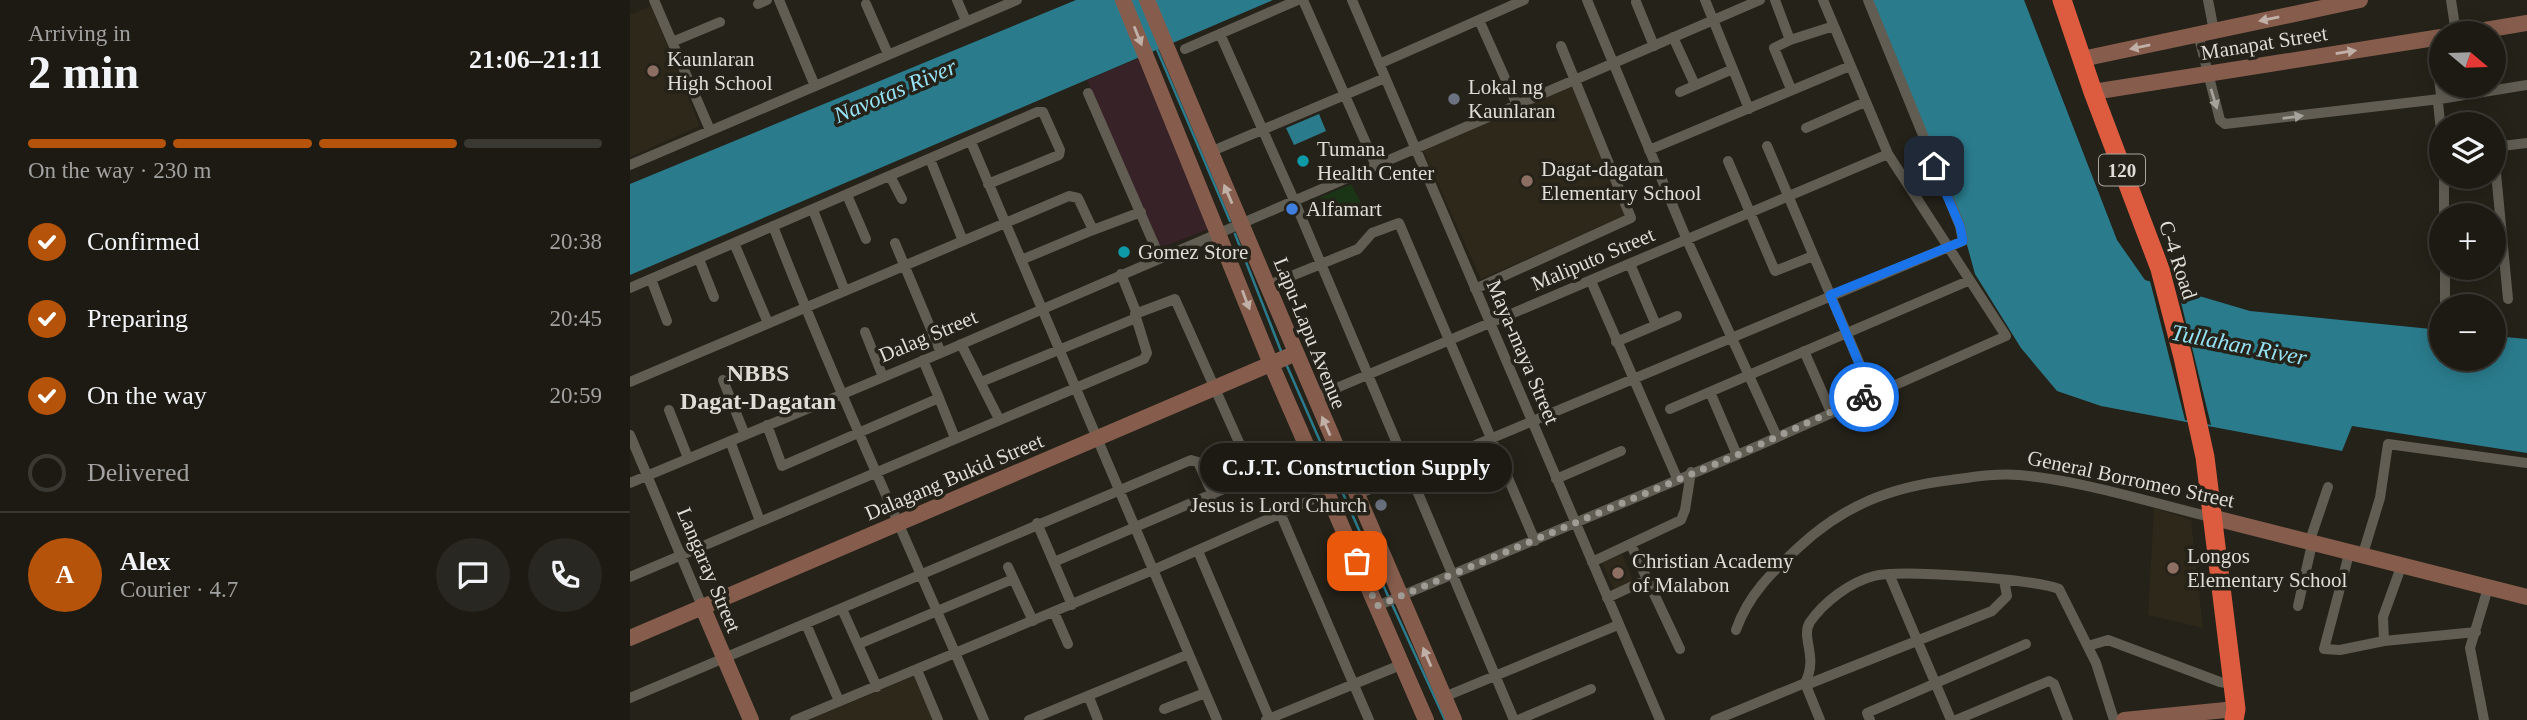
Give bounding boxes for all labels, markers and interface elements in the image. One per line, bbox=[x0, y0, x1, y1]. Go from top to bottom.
one-way arrow bbox=[2258, 14, 2280, 25]
text: Arriving in bbox=[28, 21, 131, 46]
street label: Manapat Street bbox=[2199, 21, 2329, 65]
north arrow bbox=[2429, 21, 2506, 98]
map controls bbox=[2429, 21, 2506, 371]
one-way arrow bbox=[1133, 26, 1144, 47]
one-way arrow bbox=[2129, 41, 2151, 52]
text: 21:06–21:11 bbox=[469, 45, 602, 74]
one-way arrow bbox=[2335, 46, 2357, 57]
text: 2 min bbox=[28, 47, 139, 98]
place label: Kaunlaran High School bbox=[667, 47, 773, 95]
water label: Navotas River bbox=[829, 54, 961, 128]
marker: Kaunlaran High School bbox=[645, 63, 661, 79]
place label: Lokal ng Kaunlaran bbox=[1468, 75, 1556, 123]
one-way arrow bbox=[2209, 89, 2219, 110]
marker: Lokal ng Kaunlaran bbox=[1446, 91, 1462, 107]
one-way arrow bbox=[2282, 111, 2304, 122]
button: layers bbox=[2429, 112, 2506, 189]
pin bbox=[1904, 136, 1964, 196]
place label: Tumana Health Center bbox=[1317, 137, 1434, 185]
icon: home bbox=[1915, 147, 1953, 185]
marker: Tumana Health Center bbox=[1295, 153, 1311, 169]
road number: 120 bbox=[2099, 154, 2145, 186]
place label: Dagat-dagatan Elementary School bbox=[1541, 157, 1702, 205]
text: On the way · 230 m bbox=[28, 158, 211, 183]
marker: Dagat-dagatan Elementary School bbox=[1519, 173, 1535, 189]
one-way arrow bbox=[1222, 184, 1233, 205]
place label: Alfamart bbox=[1306, 197, 1382, 221]
marker: Alfamart bbox=[1284, 201, 1300, 217]
button: + bbox=[2429, 203, 2506, 280]
street label: C-4 Road bbox=[2154, 218, 2202, 303]
street label: Maliputo Street bbox=[1528, 222, 1658, 296]
icon: check bbox=[28, 223, 66, 261]
text: Confirmed bbox=[87, 227, 200, 256]
text: 20:38 bbox=[550, 229, 602, 254]
place label: Gomez Store bbox=[1138, 240, 1248, 264]
marker: Gomez Store bbox=[1116, 244, 1132, 260]
street label: Lapu-Lapu Avenue bbox=[1269, 254, 1351, 412]
street label: Maya-maya Street bbox=[1482, 276, 1564, 428]
one-way arrow bbox=[1240, 289, 1251, 310]
button: − bbox=[2429, 294, 2506, 371]
icon: check bbox=[28, 300, 66, 338]
text: Preparing bbox=[87, 304, 188, 333]
street label: Dalag Street bbox=[875, 304, 981, 367]
text: 20:45 bbox=[550, 306, 602, 331]
water label: Tullahan River bbox=[2169, 320, 2310, 371]
district label: NBBS Dagat-Dagatan bbox=[680, 360, 836, 414]
courier bbox=[1829, 362, 1899, 432]
icon: check bbox=[28, 377, 66, 415]
icon: bike bbox=[1845, 378, 1883, 416]
text: On the way bbox=[87, 381, 207, 410]
text: 20:59 bbox=[550, 383, 602, 408]
one-way arrow bbox=[1320, 416, 1331, 437]
street label: Dalagang Bukid Street bbox=[861, 429, 1047, 525]
callout: C.J.T. Construction Supply bbox=[1201, 442, 1513, 491]
street label: General Borromeo Street bbox=[2025, 445, 2237, 513]
text: C.J.T. Construction Supply bbox=[1222, 455, 1490, 480]
text: Delivered bbox=[87, 458, 190, 487]
place label: Jesus is Lord Church bbox=[1190, 493, 1367, 517]
marker: Jesus is Lord Church bbox=[1373, 497, 1389, 513]
street label: Langaray Street bbox=[672, 504, 746, 636]
pin bbox=[1327, 531, 1387, 591]
button: chat bbox=[436, 538, 510, 612]
button: phone bbox=[528, 538, 602, 612]
icon: bag bbox=[1338, 542, 1376, 580]
place label: Longos Elementary School bbox=[2187, 544, 2348, 592]
text: Alex bbox=[120, 547, 171, 576]
place label: Christian Academy of Malabon bbox=[1632, 549, 1794, 597]
text: A bbox=[56, 560, 74, 589]
marker: Longos Elementary School bbox=[2165, 560, 2181, 576]
marker: Christian Academy of Malabon bbox=[1610, 565, 1626, 581]
text: Courier · 4.7 bbox=[120, 577, 238, 602]
one-way arrow bbox=[1422, 646, 1433, 667]

